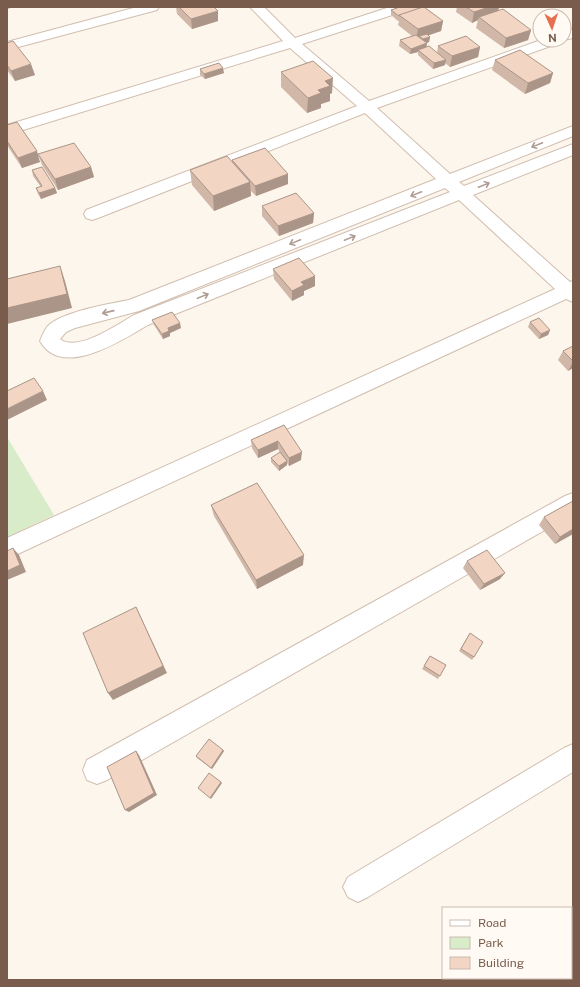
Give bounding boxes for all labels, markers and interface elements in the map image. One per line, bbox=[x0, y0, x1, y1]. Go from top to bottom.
north arrow bbox=[532, 8, 572, 48]
text: N bbox=[548, 32, 557, 44]
one-way arrow bbox=[531, 142, 543, 150]
one-way arrow bbox=[477, 180, 489, 188]
one-way arrow bbox=[411, 190, 423, 198]
one-way arrow bbox=[344, 233, 356, 241]
one-way arrow bbox=[290, 238, 302, 246]
one-way arrow bbox=[197, 291, 209, 299]
one-way arrow bbox=[102, 308, 115, 316]
legend bbox=[442, 907, 572, 979]
text: Road bbox=[478, 916, 506, 930]
text: Park bbox=[478, 936, 504, 950]
text: Building bbox=[478, 956, 524, 970]

